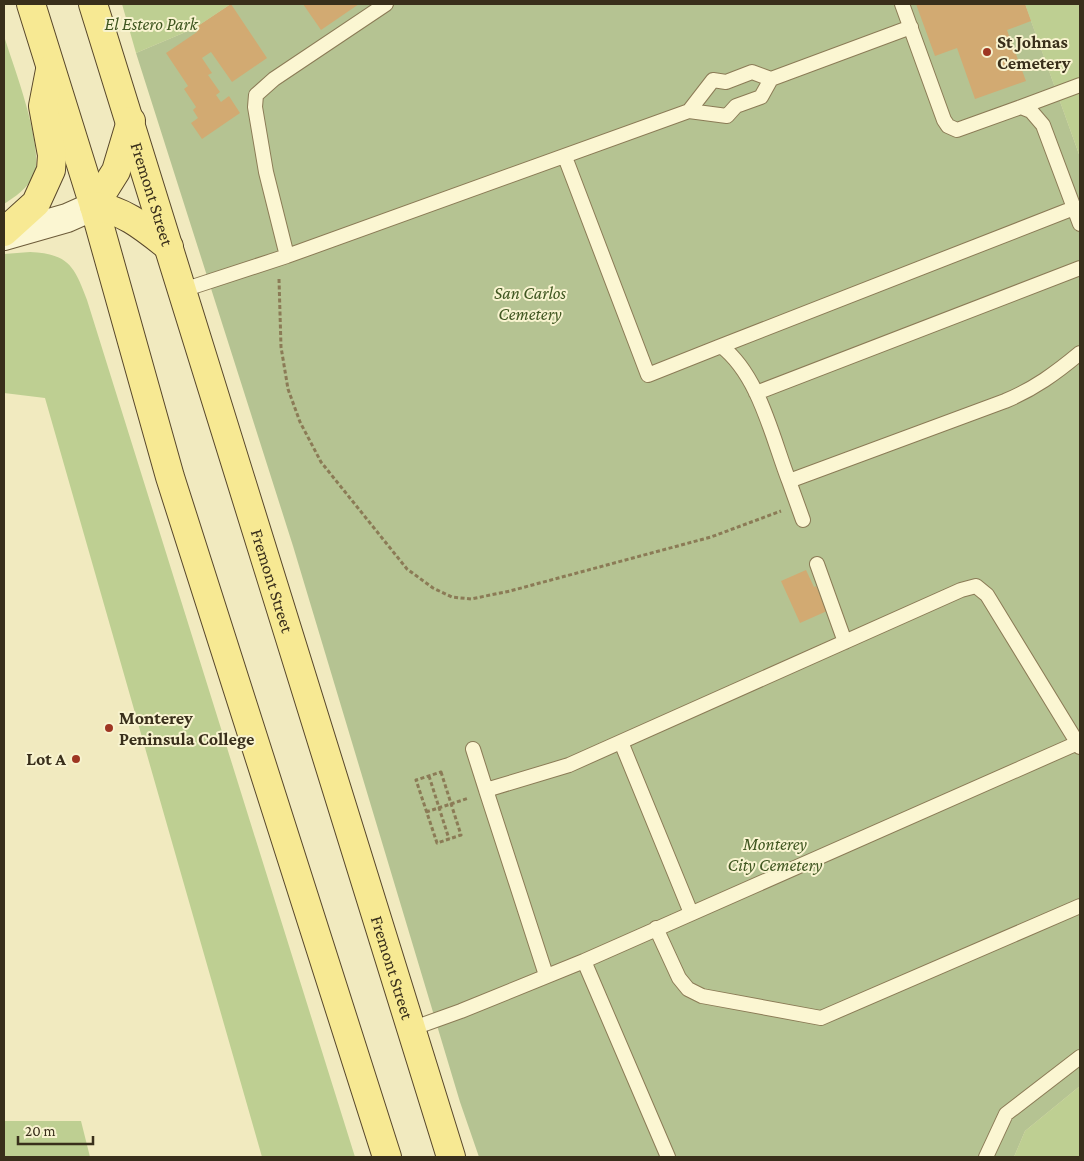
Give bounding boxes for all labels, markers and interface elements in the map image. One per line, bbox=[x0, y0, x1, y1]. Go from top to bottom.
park label: El Estero Park bbox=[104, 14, 199, 34]
place label: St Johnas Cemetery bbox=[997, 32, 1071, 73]
marker: St Johnas Cemetery bbox=[981, 46, 993, 58]
street label: Fremont Street bbox=[127, 140, 178, 249]
park label: San Carlos Cemetery bbox=[494, 283, 567, 324]
street label: Fremont Street bbox=[247, 527, 298, 636]
place label: Monterey Peninsula College bbox=[119, 708, 254, 749]
marker: Monterey Peninsula College bbox=[103, 722, 115, 734]
place label: Lot A bbox=[26, 749, 66, 769]
marker: Lot A bbox=[70, 753, 82, 765]
park label: Monterey City Cemetery bbox=[727, 834, 823, 875]
street label: Fremont Street bbox=[367, 913, 418, 1023]
scale bar bbox=[18, 1114, 92, 1146]
text: 20 m bbox=[25, 1123, 56, 1139]

